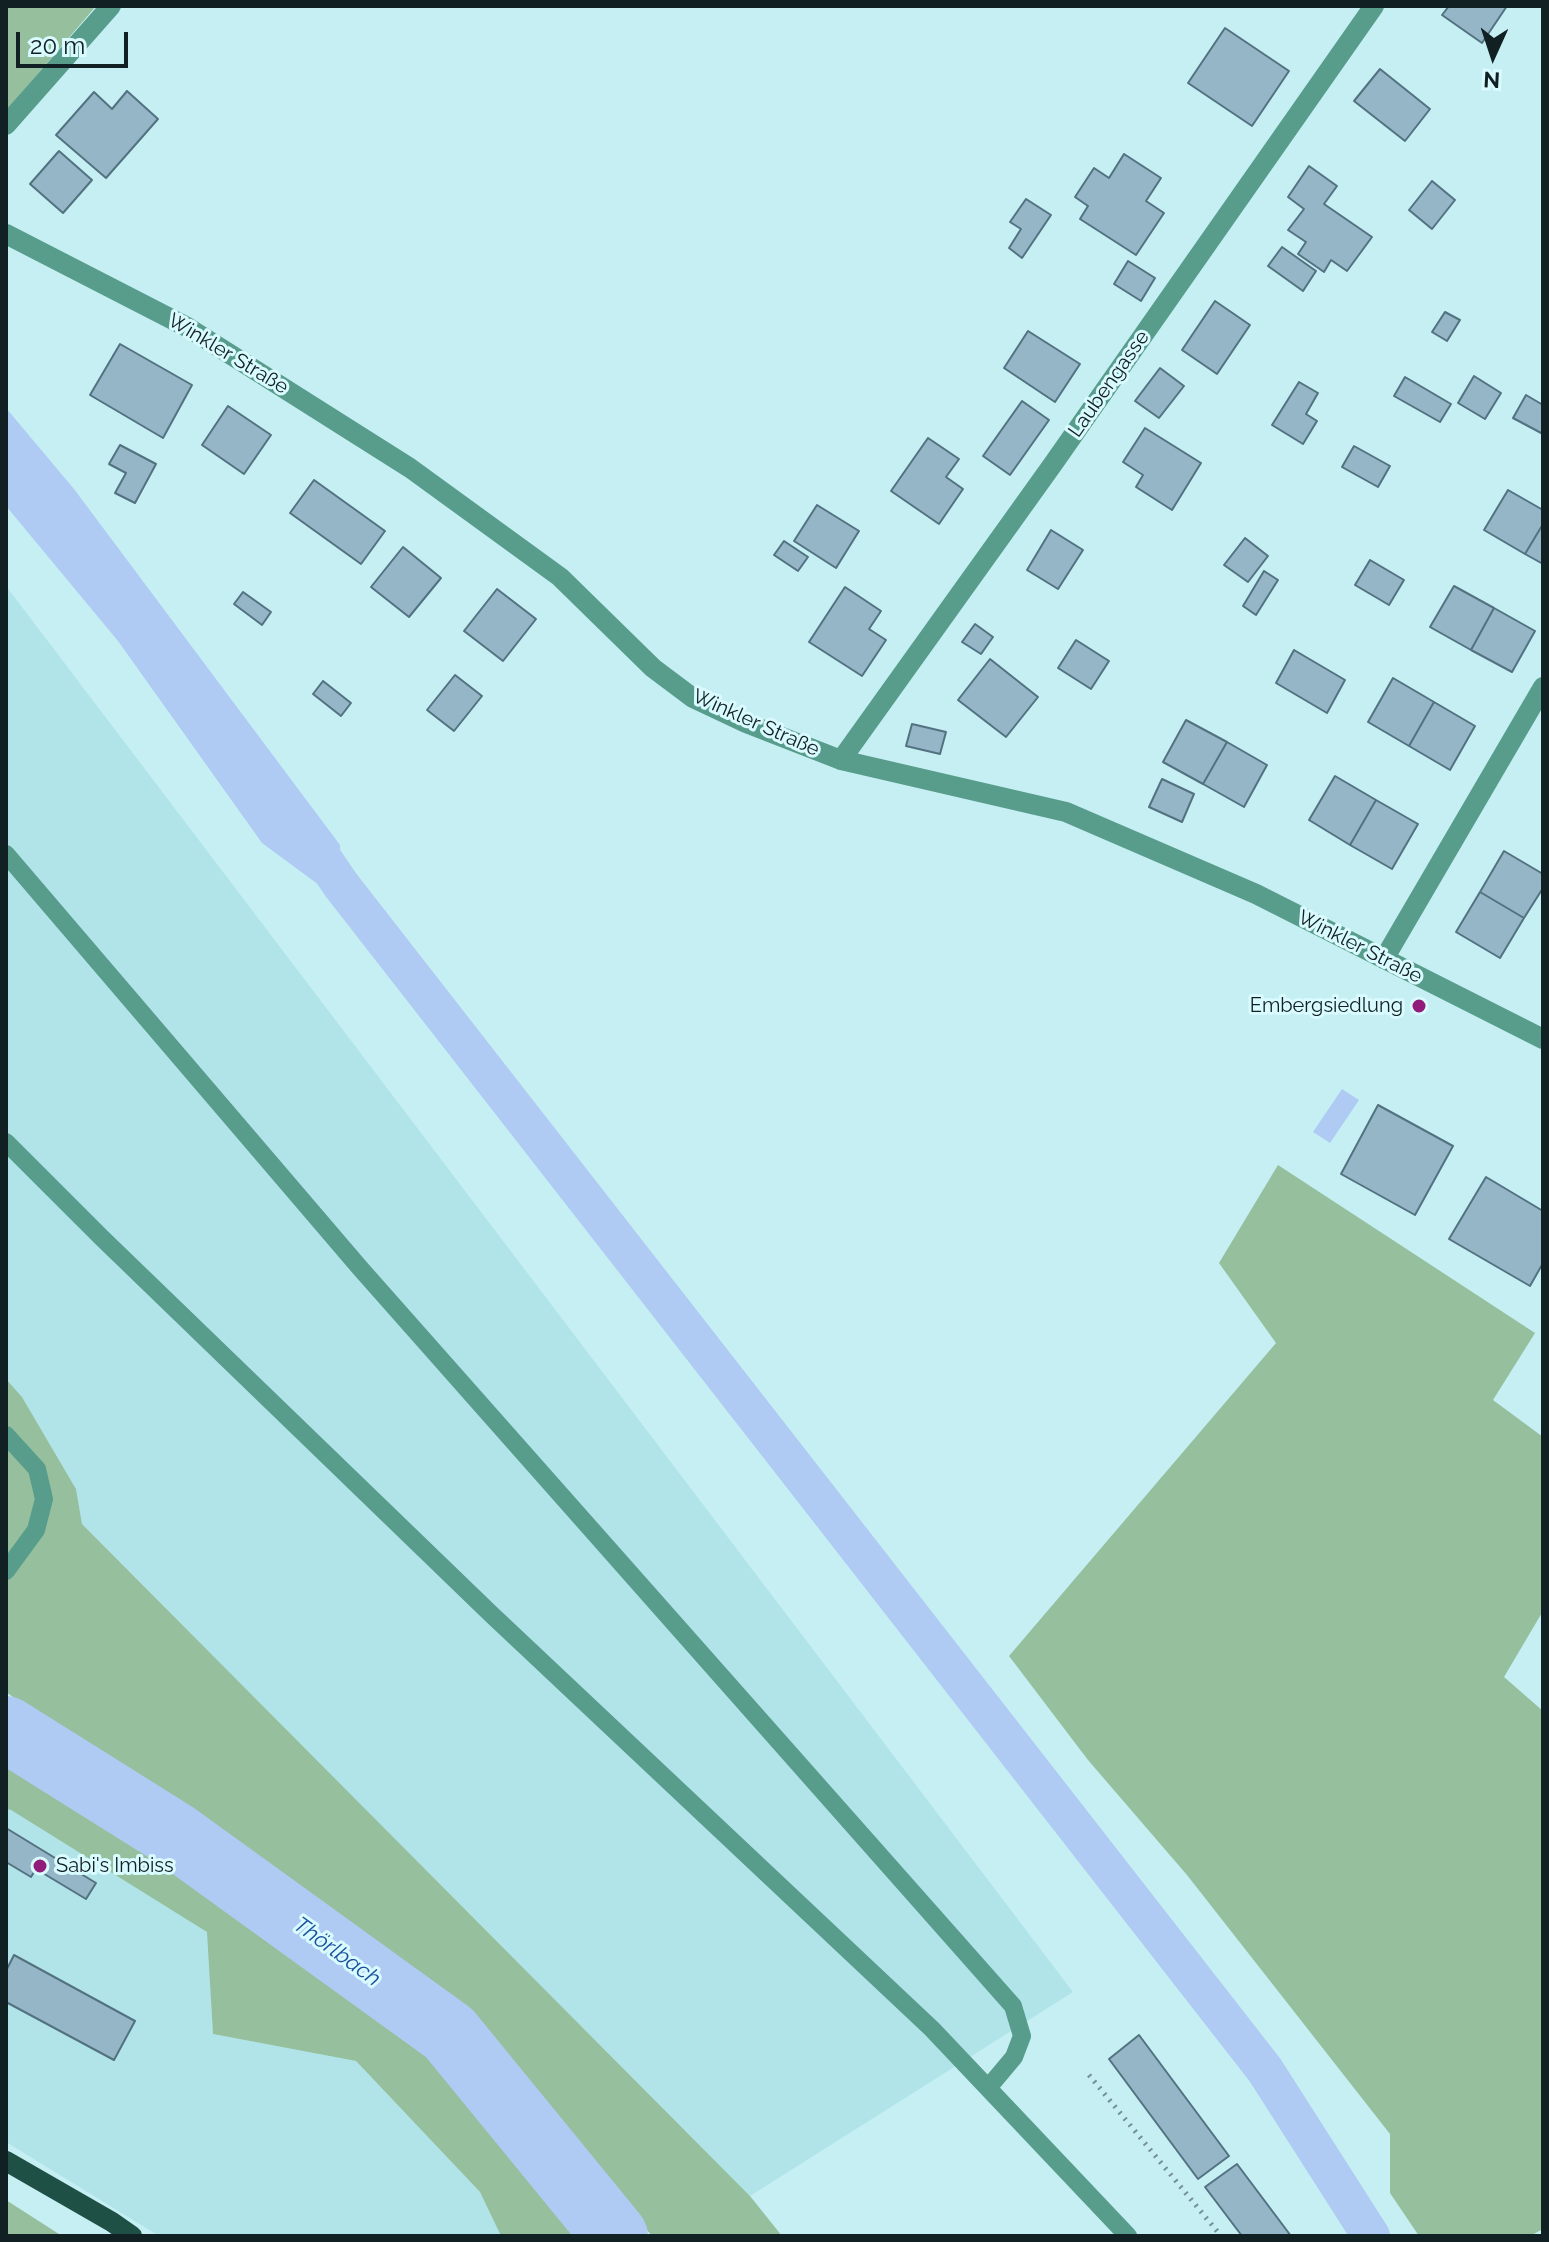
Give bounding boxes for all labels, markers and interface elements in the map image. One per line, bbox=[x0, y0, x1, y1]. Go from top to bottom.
scale bar bbox=[20, 16, 132, 66]
north arrow bbox=[1453, 16, 1533, 96]
text: 20 m bbox=[30, 31, 85, 60]
text: N bbox=[1483, 67, 1501, 93]
street label: Winkler Straße bbox=[163, 309, 293, 399]
street label: Laubengasse bbox=[1063, 326, 1155, 442]
street label: Winkler Straße bbox=[689, 684, 823, 762]
street label: Winkler Straße bbox=[1294, 905, 1426, 989]
place label: Embergsiedlung bbox=[1250, 994, 1403, 1018]
marker: Embergsiedlung bbox=[1410, 997, 1428, 1015]
place label: Sabi's Imbiss bbox=[56, 1854, 174, 1878]
marker: Sabi's Imbiss bbox=[31, 1857, 49, 1875]
water label: Thörlbach bbox=[288, 1912, 386, 1992]

